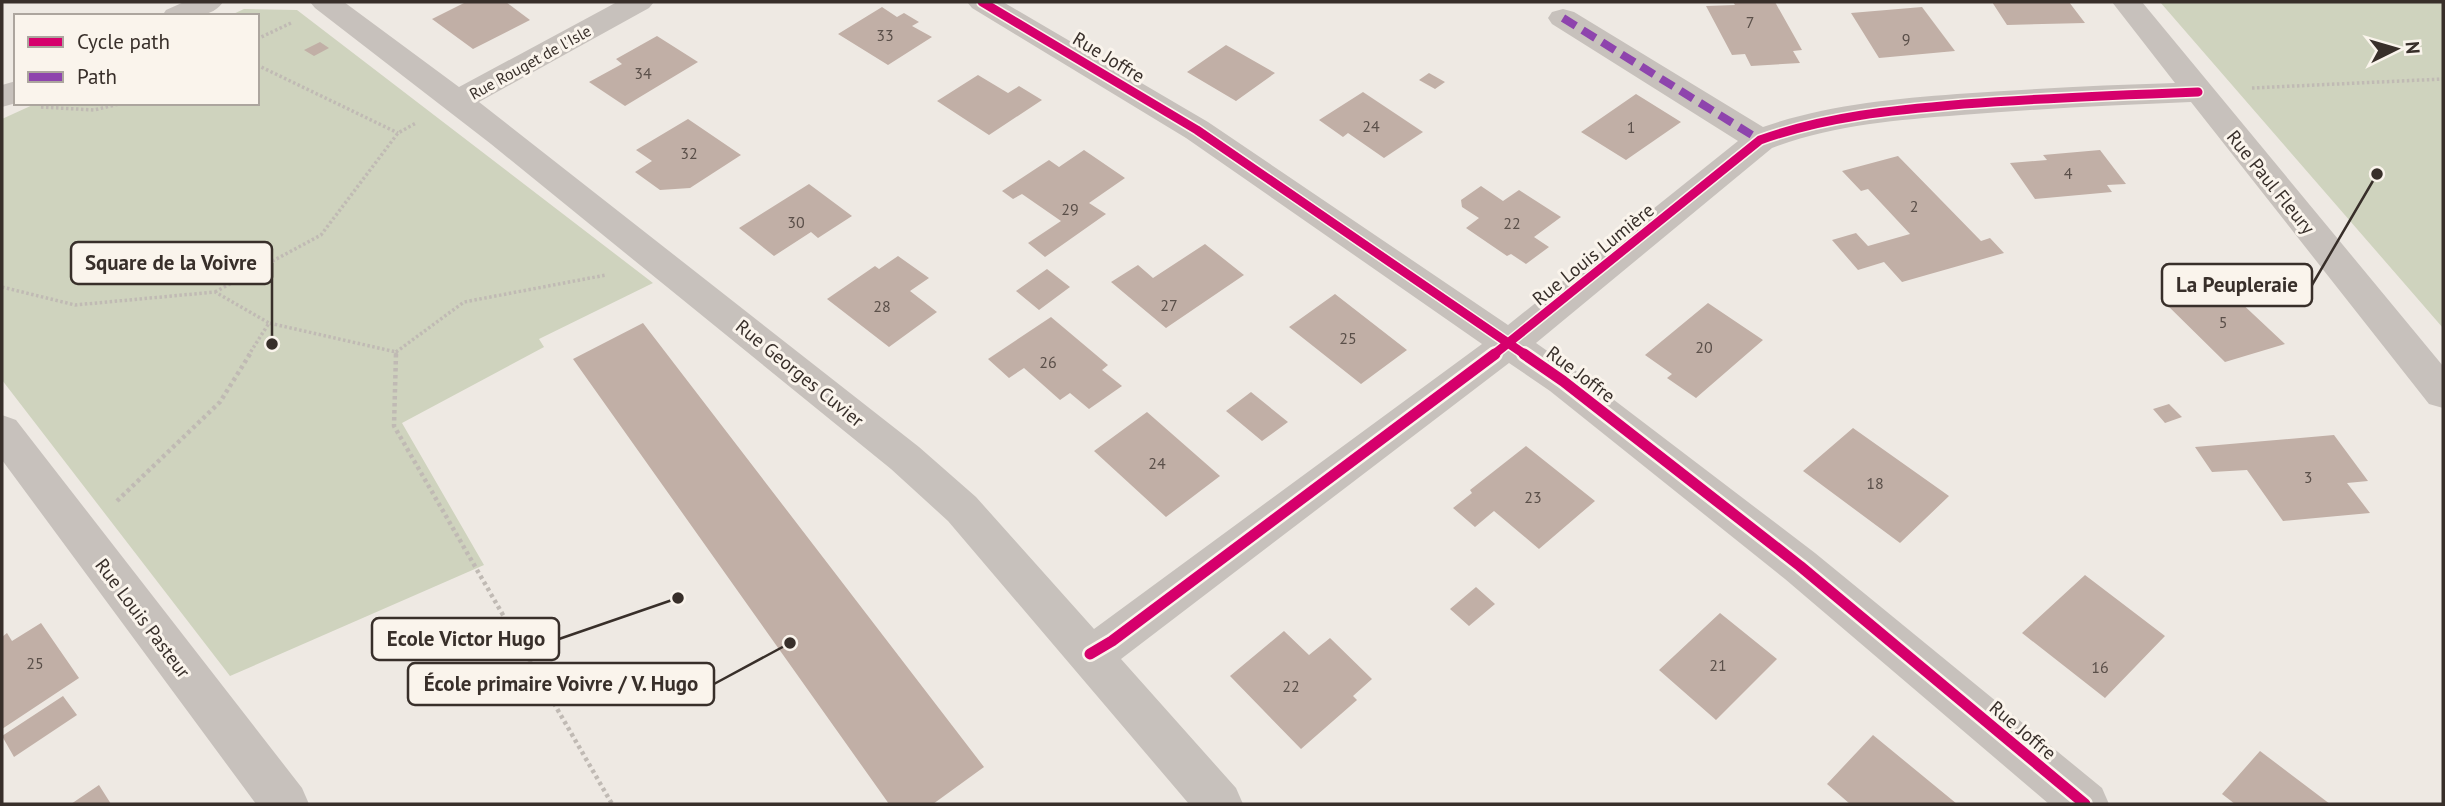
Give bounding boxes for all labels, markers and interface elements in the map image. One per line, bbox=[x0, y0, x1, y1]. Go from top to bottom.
house number: 7 bbox=[1746, 12, 1754, 32]
legend bbox=[14, 14, 259, 105]
north arrow bbox=[2361, 14, 2431, 84]
street label: Rue Rouget de l'Isle bbox=[466, 20, 594, 104]
house number: 33 bbox=[876, 25, 894, 45]
street label: Rue Joffre bbox=[1069, 26, 1149, 88]
text: Cycle path bbox=[77, 28, 170, 55]
house number: 9 bbox=[1902, 29, 1910, 49]
text: N bbox=[2400, 40, 2425, 55]
text: Path bbox=[77, 63, 117, 90]
house number: 34 bbox=[634, 63, 652, 83]
house number: 24 bbox=[1362, 116, 1380, 136]
house number: 1 bbox=[1627, 117, 1635, 137]
street label: Rue Paul Fleury bbox=[2222, 125, 2320, 239]
house number: 32 bbox=[680, 143, 698, 163]
house number: 4 bbox=[2064, 163, 2073, 183]
house number: 2 bbox=[1910, 196, 1918, 216]
street label: Rue Louis Lumière bbox=[1527, 198, 1659, 310]
house number: 29 bbox=[1061, 199, 1079, 219]
house number: 30 bbox=[787, 212, 805, 232]
house number: 22 bbox=[1503, 213, 1521, 233]
callout: Square de la Voivre bbox=[71, 242, 272, 284]
text: Square de la Voivre bbox=[85, 249, 257, 276]
callout: La Peupleraie bbox=[2162, 264, 2312, 306]
text: La Peupleraie bbox=[2176, 271, 2298, 298]
house number: 27 bbox=[1160, 295, 1178, 315]
house number: 28 bbox=[873, 296, 891, 316]
house number: 5 bbox=[2219, 312, 2227, 332]
street label: Rue Georges Cuvier bbox=[731, 314, 869, 432]
house number: 25 bbox=[1339, 328, 1357, 348]
house number: 20 bbox=[1695, 337, 1713, 357]
street label: Rue Joffre bbox=[1542, 340, 1620, 408]
house number: 26 bbox=[1039, 352, 1057, 372]
house number: 24 bbox=[1148, 453, 1166, 473]
house number: 3 bbox=[2304, 467, 2312, 487]
house number: 18 bbox=[1866, 473, 1884, 493]
house number: 23 bbox=[1524, 487, 1542, 507]
street label: Rue Louis Pasteur bbox=[90, 554, 196, 683]
callout: Ecole Victor Hugo bbox=[372, 618, 559, 660]
text: Ecole Victor Hugo bbox=[387, 625, 545, 652]
house number: 25 bbox=[26, 653, 44, 673]
house number: 21 bbox=[1709, 655, 1727, 675]
house number: 16 bbox=[2091, 657, 2109, 677]
callout: École primaire Voivre / V. Hugo bbox=[408, 663, 714, 705]
text: École primaire Voivre / V. Hugo bbox=[424, 670, 698, 697]
house number: 22 bbox=[1282, 676, 1300, 696]
street label: Rue Joffre bbox=[1985, 695, 2061, 765]

